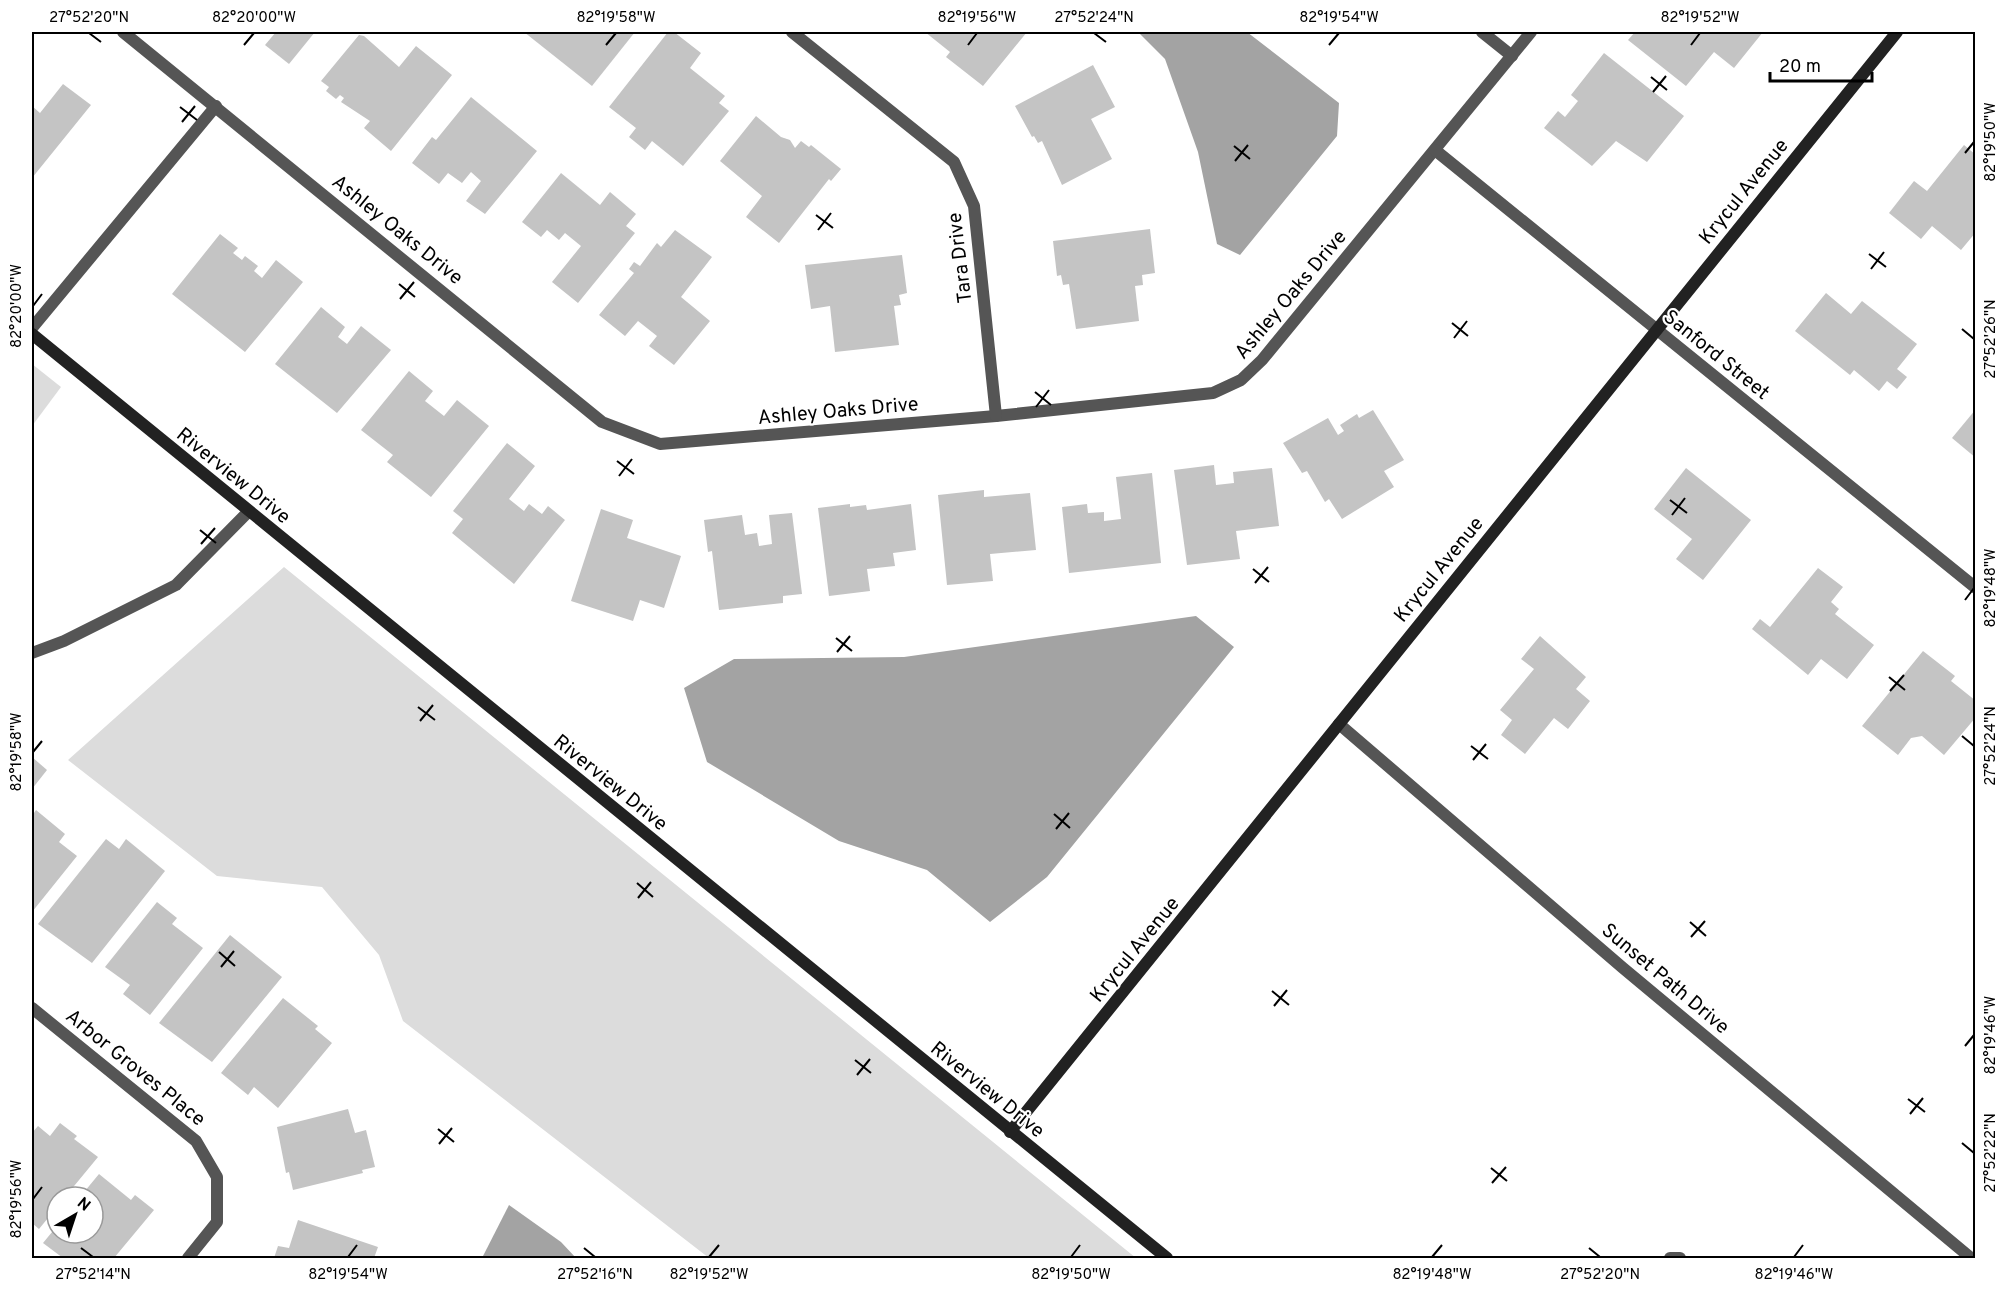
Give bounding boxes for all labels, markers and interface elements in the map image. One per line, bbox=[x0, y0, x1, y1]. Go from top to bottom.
text: 27°52'20"N bbox=[49, 9, 129, 28]
text: 82°20'00"W bbox=[212, 9, 296, 28]
text: 82°19'58"W bbox=[576, 9, 656, 28]
text: 82°19'56"W bbox=[938, 9, 1016, 28]
text: 27°52'24"N bbox=[1054, 9, 1134, 28]
text: 82°19'54"W bbox=[1299, 9, 1379, 28]
text: 82°19'52"W bbox=[1660, 9, 1740, 28]
scale bar bbox=[1770, 45, 1872, 83]
text: 20 m bbox=[1779, 56, 1821, 79]
text: 82°19'50"W bbox=[1982, 102, 2001, 182]
street label: Krycul Avenue bbox=[1694, 134, 1795, 250]
street label: Ashley Oaks Drive bbox=[326, 170, 468, 291]
street label: Tara Drive bbox=[943, 211, 979, 305]
street label: Ashley Oaks Drive bbox=[1230, 225, 1353, 365]
text: 82°20'00"W bbox=[8, 264, 27, 348]
text: 27°52'26"N bbox=[1982, 299, 2001, 379]
street label: Sanford Street bbox=[1657, 305, 1774, 406]
street label: Ashley Oaks Drive bbox=[757, 392, 920, 432]
street label: Riverview Drive bbox=[170, 422, 295, 531]
street label: Krycul Avenue bbox=[1389, 512, 1490, 628]
text: 82°19'48"W bbox=[1982, 548, 2001, 628]
text: 27°52'24"N bbox=[1982, 706, 2001, 786]
text: 82°19'58"W bbox=[8, 712, 27, 792]
street label: Riverview Drive bbox=[547, 729, 672, 838]
street label: Krycul Avenue bbox=[1085, 892, 1186, 1008]
street label: Sunset Path Drive bbox=[1595, 918, 1734, 1041]
text: 82°19'46"W bbox=[1982, 996, 2001, 1074]
street label: Arbor Groves Place bbox=[59, 1004, 210, 1133]
street label: Riverview Drive bbox=[924, 1036, 1049, 1145]
text: 27°52'22"N bbox=[1982, 1113, 2001, 1193]
text: 82°19'56"W bbox=[8, 1160, 27, 1238]
north arrow bbox=[45, 1185, 105, 1245]
text: N bbox=[72, 1194, 94, 1216]
text: 27°52'14"N bbox=[55, 1266, 131, 1285]
text: 82°19'54"W bbox=[308, 1266, 388, 1285]
text: 27°52'16"N bbox=[557, 1266, 633, 1285]
text: 82°19'52"W bbox=[669, 1266, 749, 1285]
text: 82°19'50"W bbox=[1031, 1266, 1111, 1285]
text: 82°19'48"W bbox=[1392, 1266, 1472, 1285]
text: 27°52'20"N bbox=[1560, 1266, 1640, 1285]
text: 82°19'46"W bbox=[1755, 1266, 1833, 1285]

